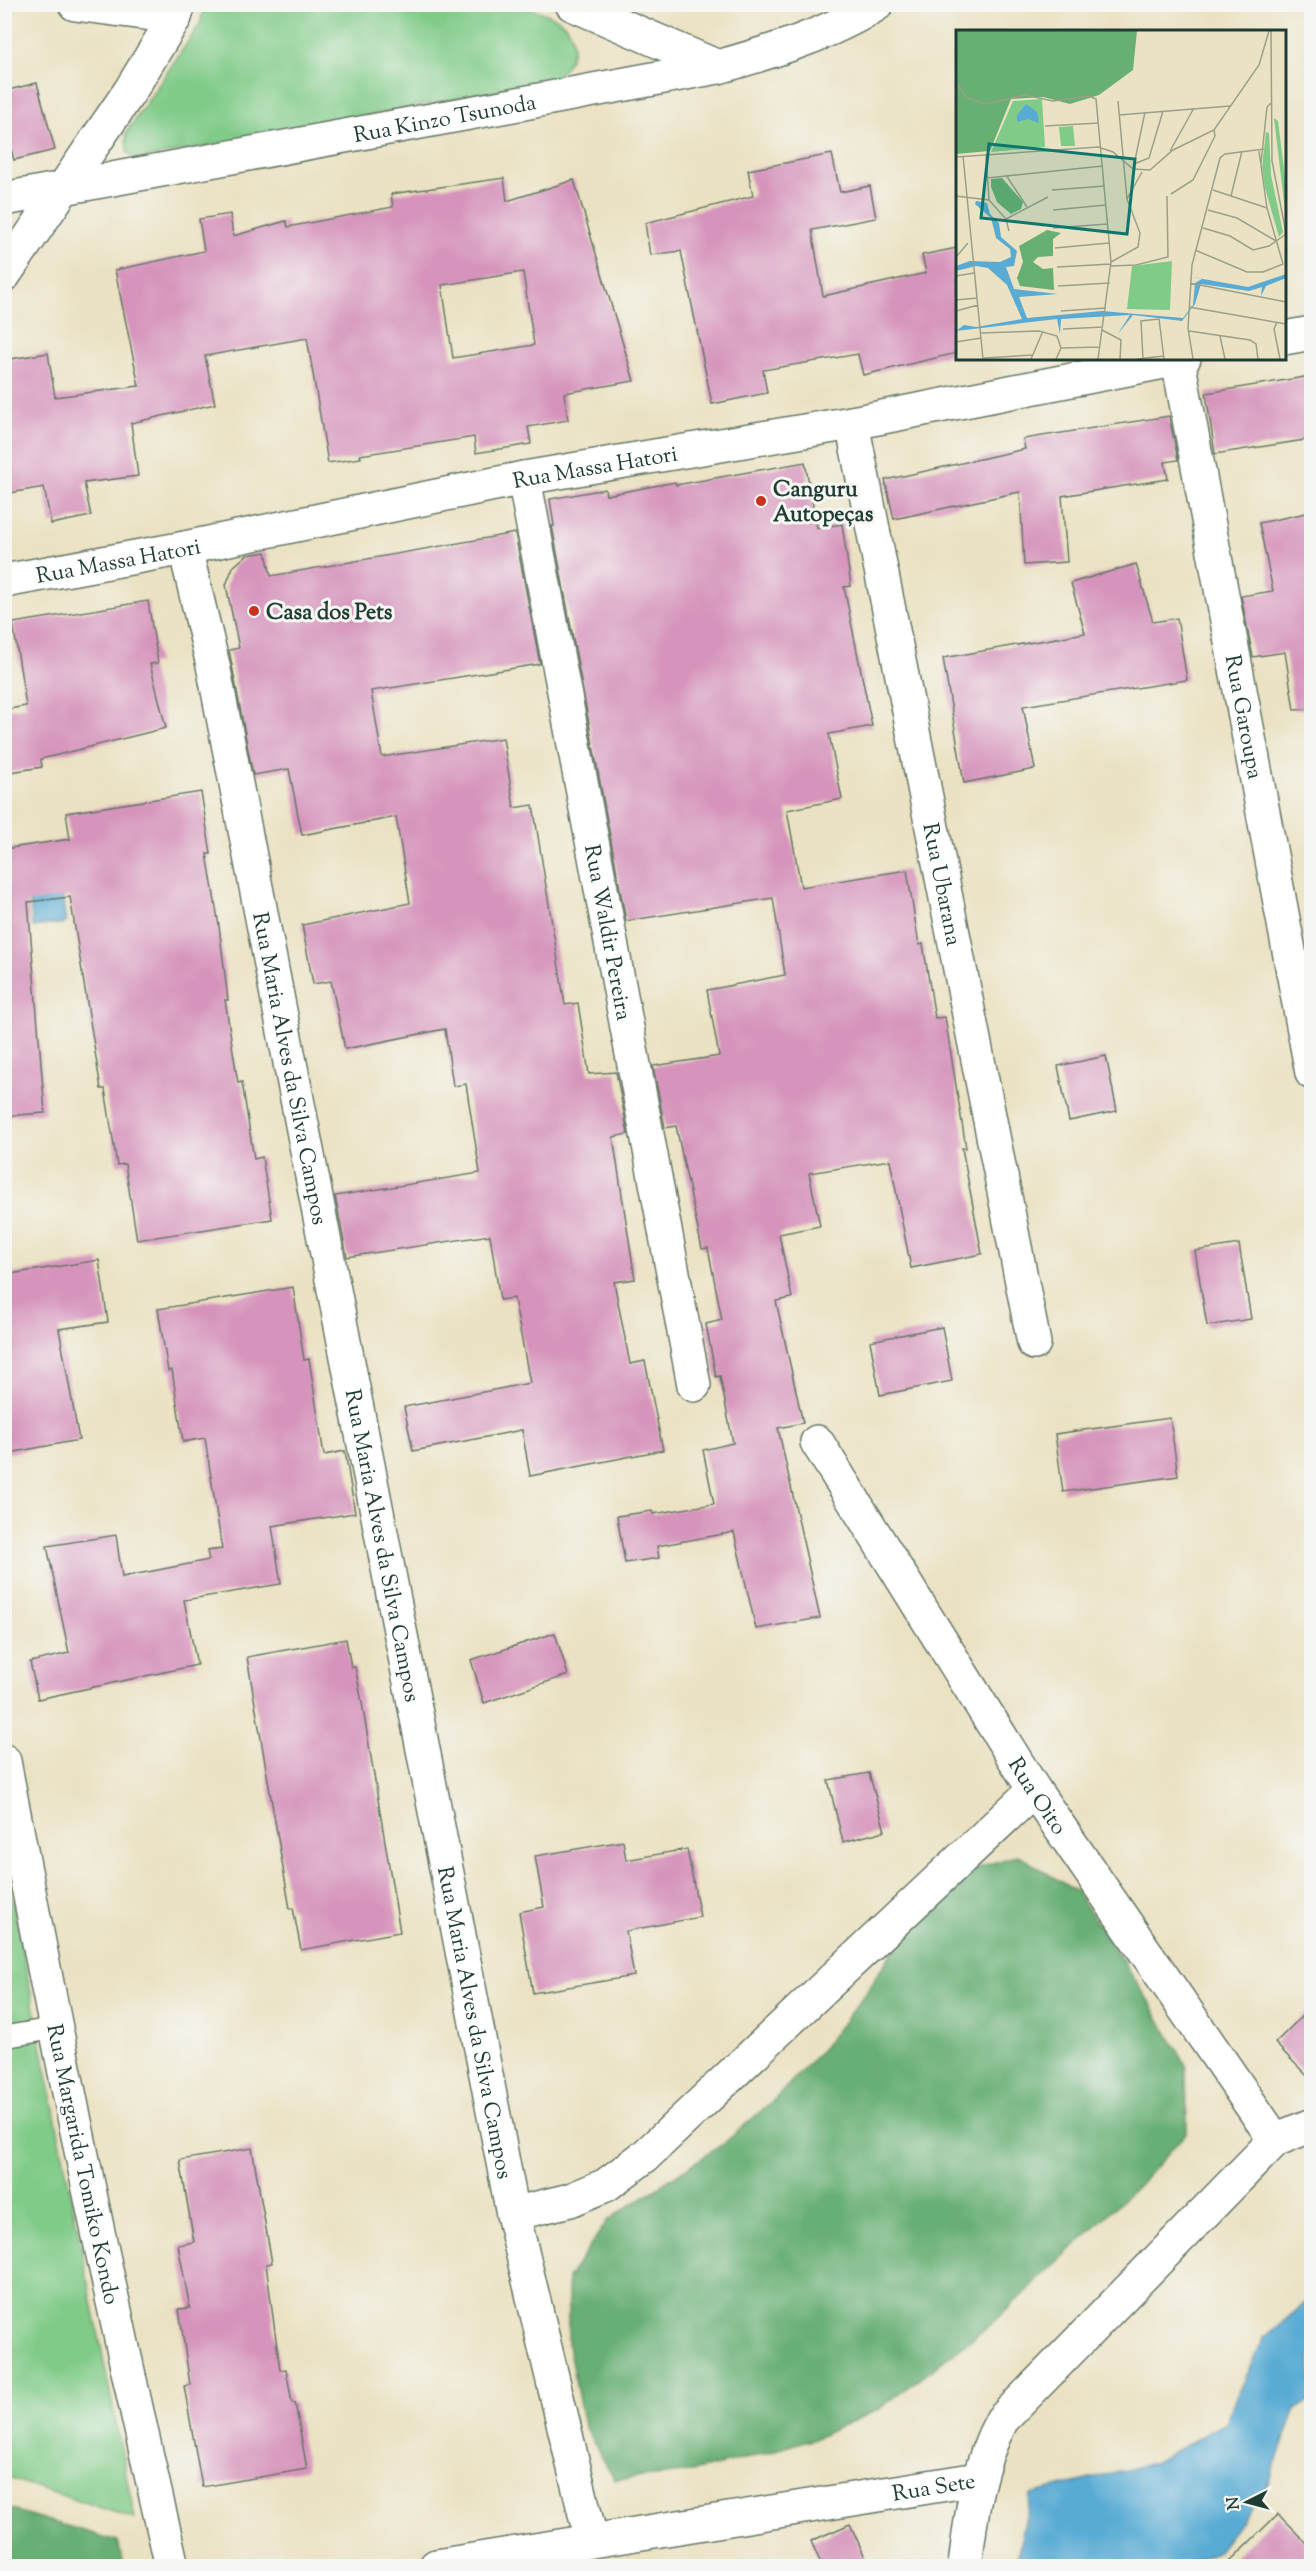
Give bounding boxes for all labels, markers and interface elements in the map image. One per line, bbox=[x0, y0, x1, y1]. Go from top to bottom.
inset map bbox=[956, 30, 1286, 360]
street label: Rua Kinzo Tsunoda bbox=[351, 88, 539, 153]
street label: Rua Massa Hatori bbox=[510, 440, 680, 499]
place label: Canguru Autopeças bbox=[773, 475, 874, 532]
marker: Canguru Autopeças bbox=[754, 494, 768, 508]
street label: Rua Massa Hatori bbox=[34, 532, 204, 594]
place label: Casa dos Pets bbox=[266, 598, 393, 630]
marker: Casa dos Pets bbox=[247, 604, 261, 618]
street label: Rua Garoupa bbox=[1215, 652, 1269, 782]
street label: Rua Ubarana bbox=[912, 820, 968, 949]
street label: Rua Waldir Pereira bbox=[574, 842, 638, 1023]
street label: Rua Maria Alves da Silva Campos bbox=[242, 910, 334, 1228]
street label: Rua Maria Alves da Silva Campos bbox=[335, 1387, 426, 1705]
street label: Rua Oito bbox=[998, 1752, 1073, 1842]
street label: Rua Maria Alves da Silva Campos bbox=[427, 1864, 519, 2182]
street label: Rua Margarida Tomiko Kondo bbox=[37, 2022, 126, 2308]
street label: Rua Sete bbox=[890, 2467, 978, 2512]
north arrow bbox=[1217, 2472, 1277, 2532]
text: N bbox=[1222, 2496, 1247, 2511]

